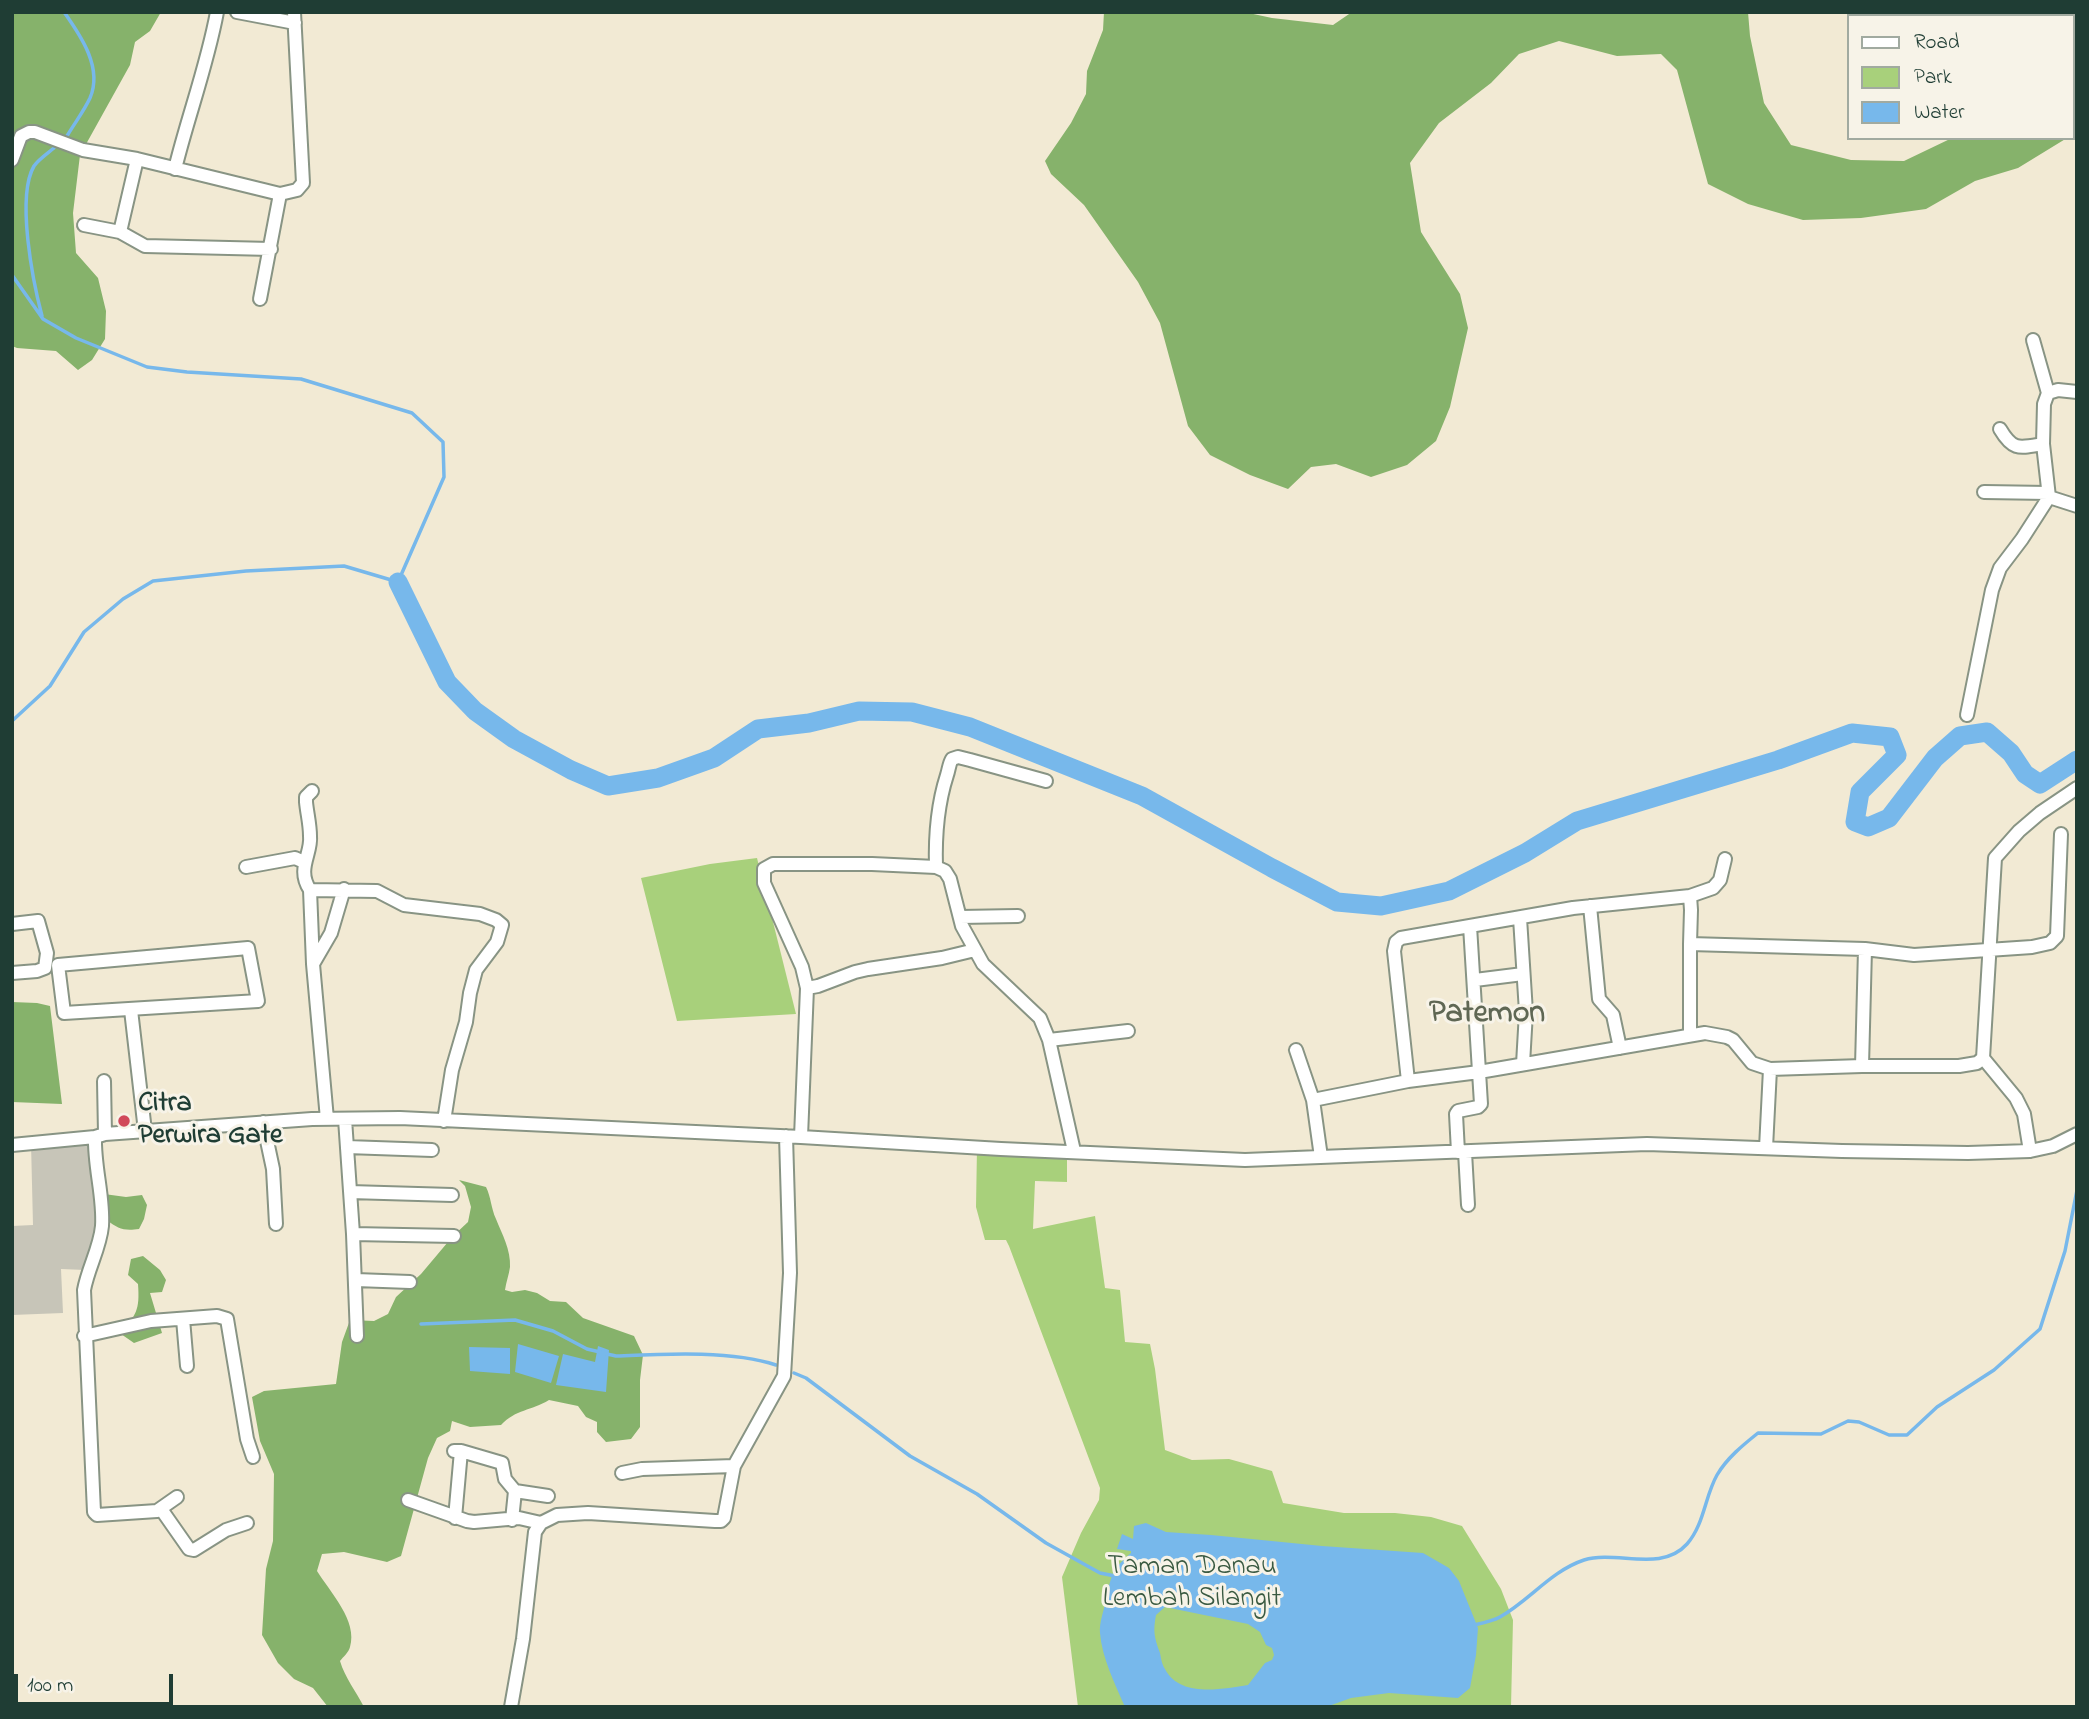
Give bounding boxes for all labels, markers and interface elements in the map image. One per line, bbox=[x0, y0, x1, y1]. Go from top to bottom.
legend bbox=[1848, 14, 2075, 140]
text: Road bbox=[1914, 28, 1960, 58]
text: Park bbox=[1914, 63, 1952, 93]
text: Water bbox=[1914, 98, 1965, 128]
district label: Patemon bbox=[1429, 997, 1545, 1035]
place label: Citra Perwira Gate bbox=[138, 1088, 283, 1154]
marker: Citra Perwira Gate bbox=[116, 1113, 132, 1129]
park label: Taman Danau Lembah Silangit bbox=[1103, 1551, 1281, 1617]
scale bar bbox=[18, 1660, 177, 1704]
text: 100 m bbox=[27, 1671, 73, 1701]

